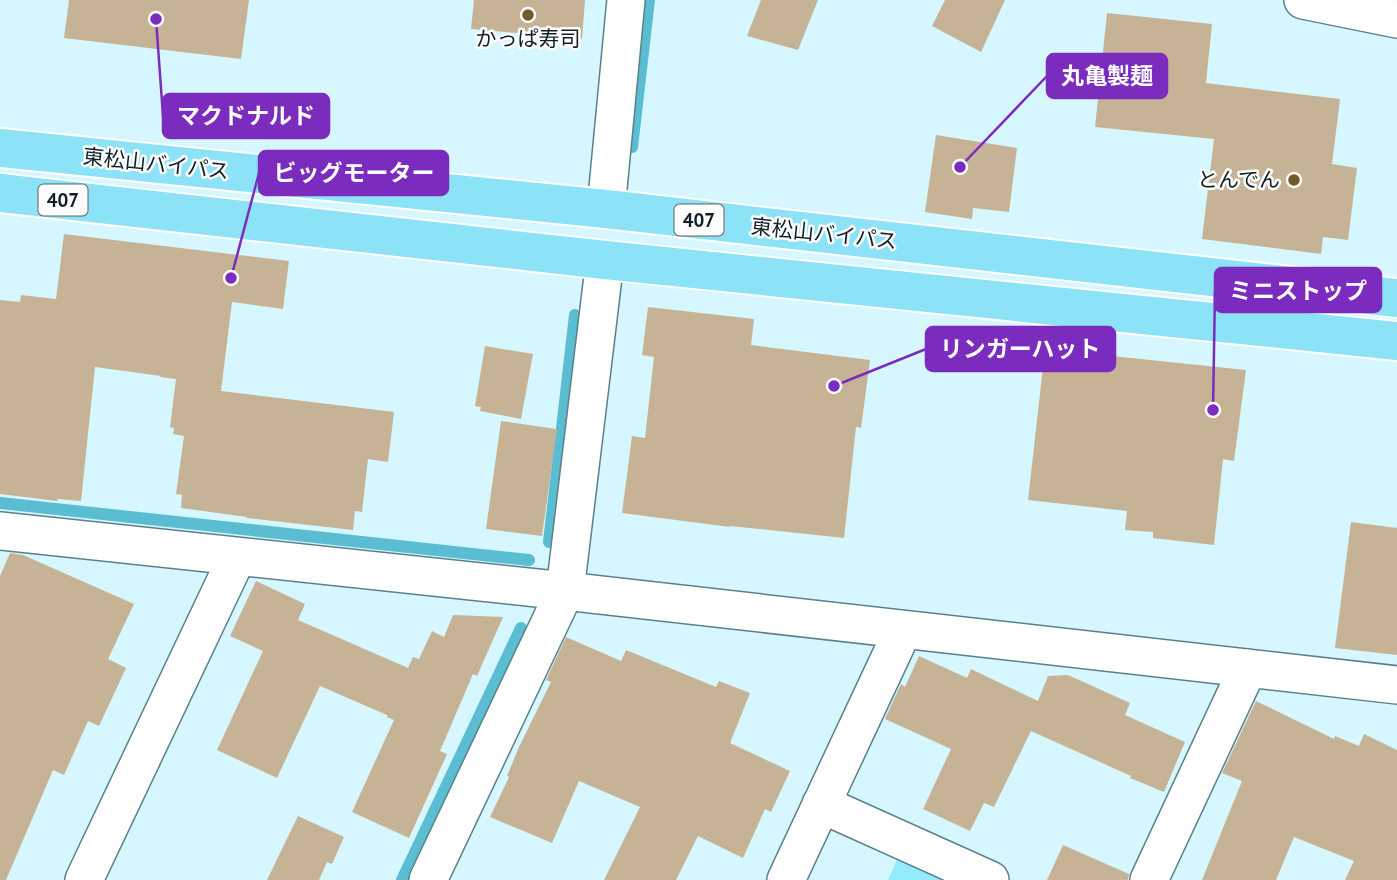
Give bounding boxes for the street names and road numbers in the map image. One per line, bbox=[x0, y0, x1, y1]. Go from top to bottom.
street label: 東松山バイパス bbox=[82, 142, 230, 185]
road number: 407 bbox=[38, 184, 88, 216]
road number: 407 bbox=[674, 204, 724, 235]
street label: 東松山バイパス bbox=[750, 212, 898, 255]

